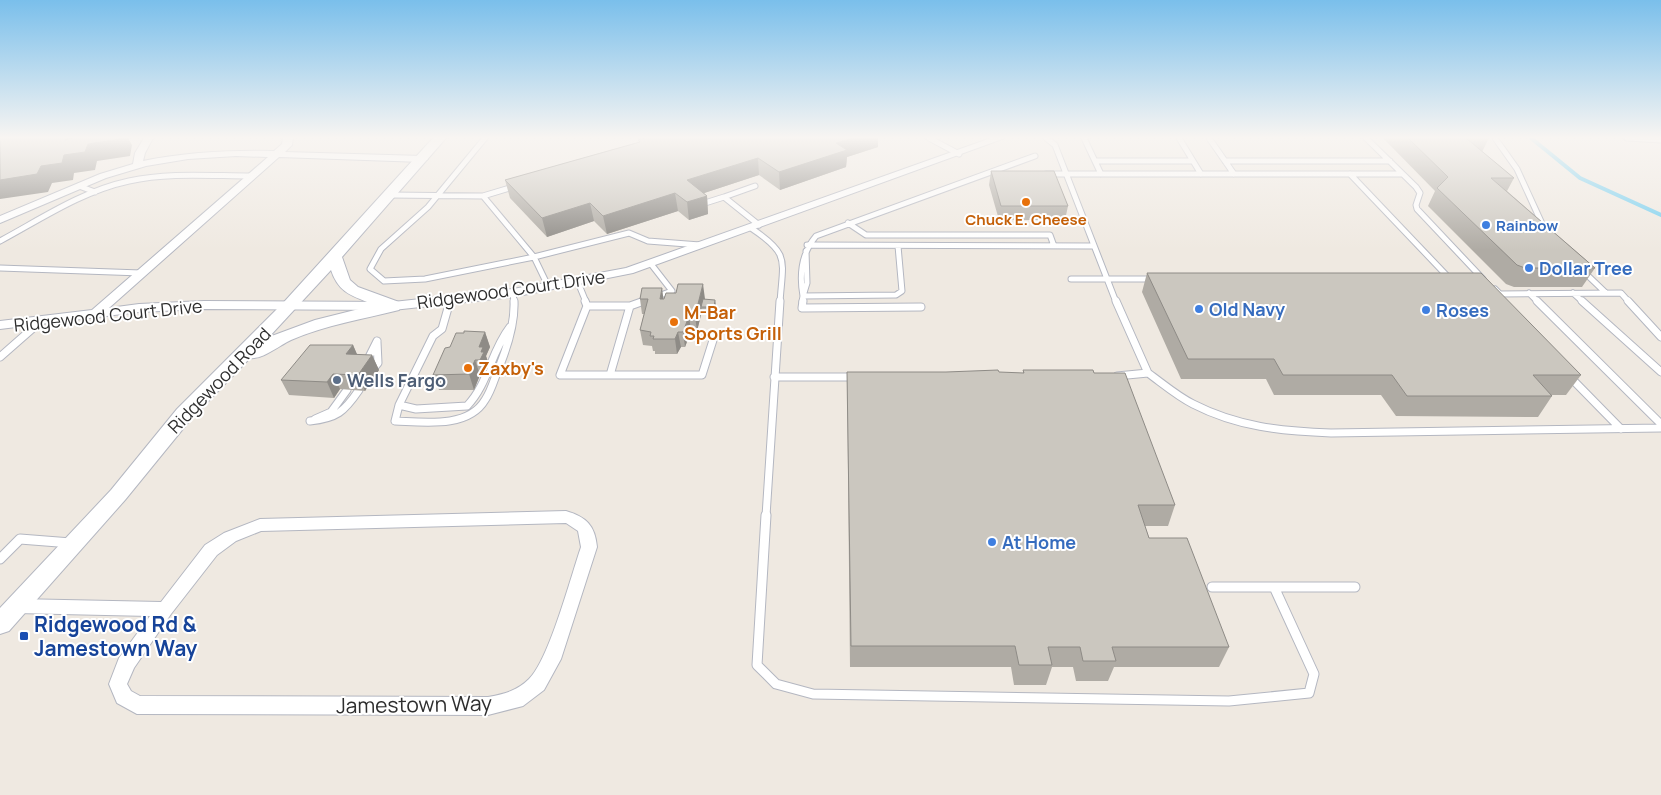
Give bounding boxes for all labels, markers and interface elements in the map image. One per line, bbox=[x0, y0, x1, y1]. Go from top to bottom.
marker: Chuck E. Cheese bbox=[1020, 196, 1032, 208]
place label: Chuck E. Cheese bbox=[965, 209, 1087, 230]
place label: Rainbow bbox=[1496, 215, 1558, 236]
marker: Rainbow bbox=[1480, 219, 1492, 231]
place label: Dollar Tree bbox=[1539, 256, 1633, 280]
marker: Dollar Tree bbox=[1523, 262, 1535, 274]
street label: Ridgewood Court Drive bbox=[415, 264, 607, 314]
street label: Ridgewood Court Drive bbox=[12, 293, 204, 337]
place label: Old Navy bbox=[1209, 297, 1285, 321]
place label: Roses bbox=[1436, 298, 1489, 322]
place label: M-Bar Sports Grill bbox=[684, 300, 782, 345]
marker: Old Navy bbox=[1193, 303, 1205, 315]
marker: Roses bbox=[1420, 304, 1432, 316]
marker: M-Bar Sports Grill bbox=[668, 316, 680, 328]
street label: Ridgewood Road bbox=[162, 322, 276, 438]
place label: Zaxby's bbox=[478, 356, 544, 380]
marker: Zaxby's bbox=[462, 362, 474, 374]
place label: Wells Fargo bbox=[347, 368, 446, 392]
marker: Wells Fargo bbox=[331, 374, 343, 386]
place label: At Home bbox=[1002, 530, 1076, 554]
marker: At Home bbox=[986, 536, 998, 548]
place label: Ridgewood Rd & Jamestown Way bbox=[34, 610, 198, 662]
marker: Ridgewood Rd & Jamestown Way bbox=[18, 630, 30, 642]
street label: Jamestown Way bbox=[336, 689, 492, 719]

